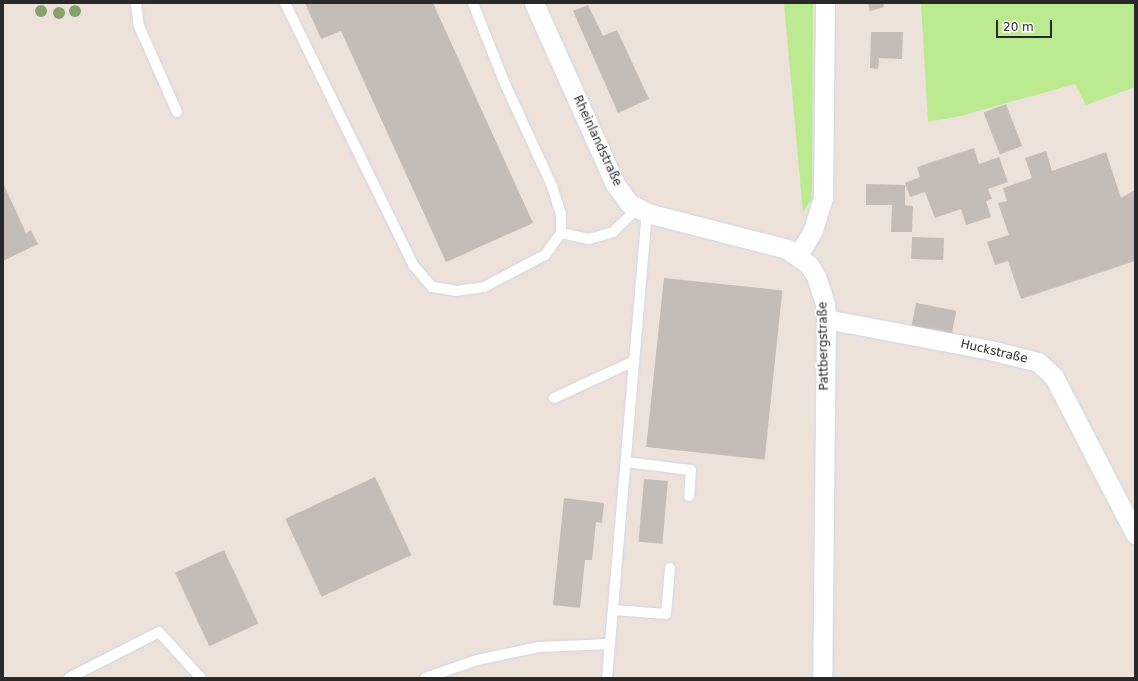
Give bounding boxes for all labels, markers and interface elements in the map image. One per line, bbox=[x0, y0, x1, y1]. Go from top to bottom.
scale bar bbox=[998, 12, 1054, 38]
text: 20 m bbox=[1003, 20, 1034, 34]
street label: Rheinlandstraße bbox=[570, 93, 624, 189]
street label: Pattbergstraße bbox=[816, 301, 832, 391]
street label: Huckstraße bbox=[959, 337, 1029, 367]

